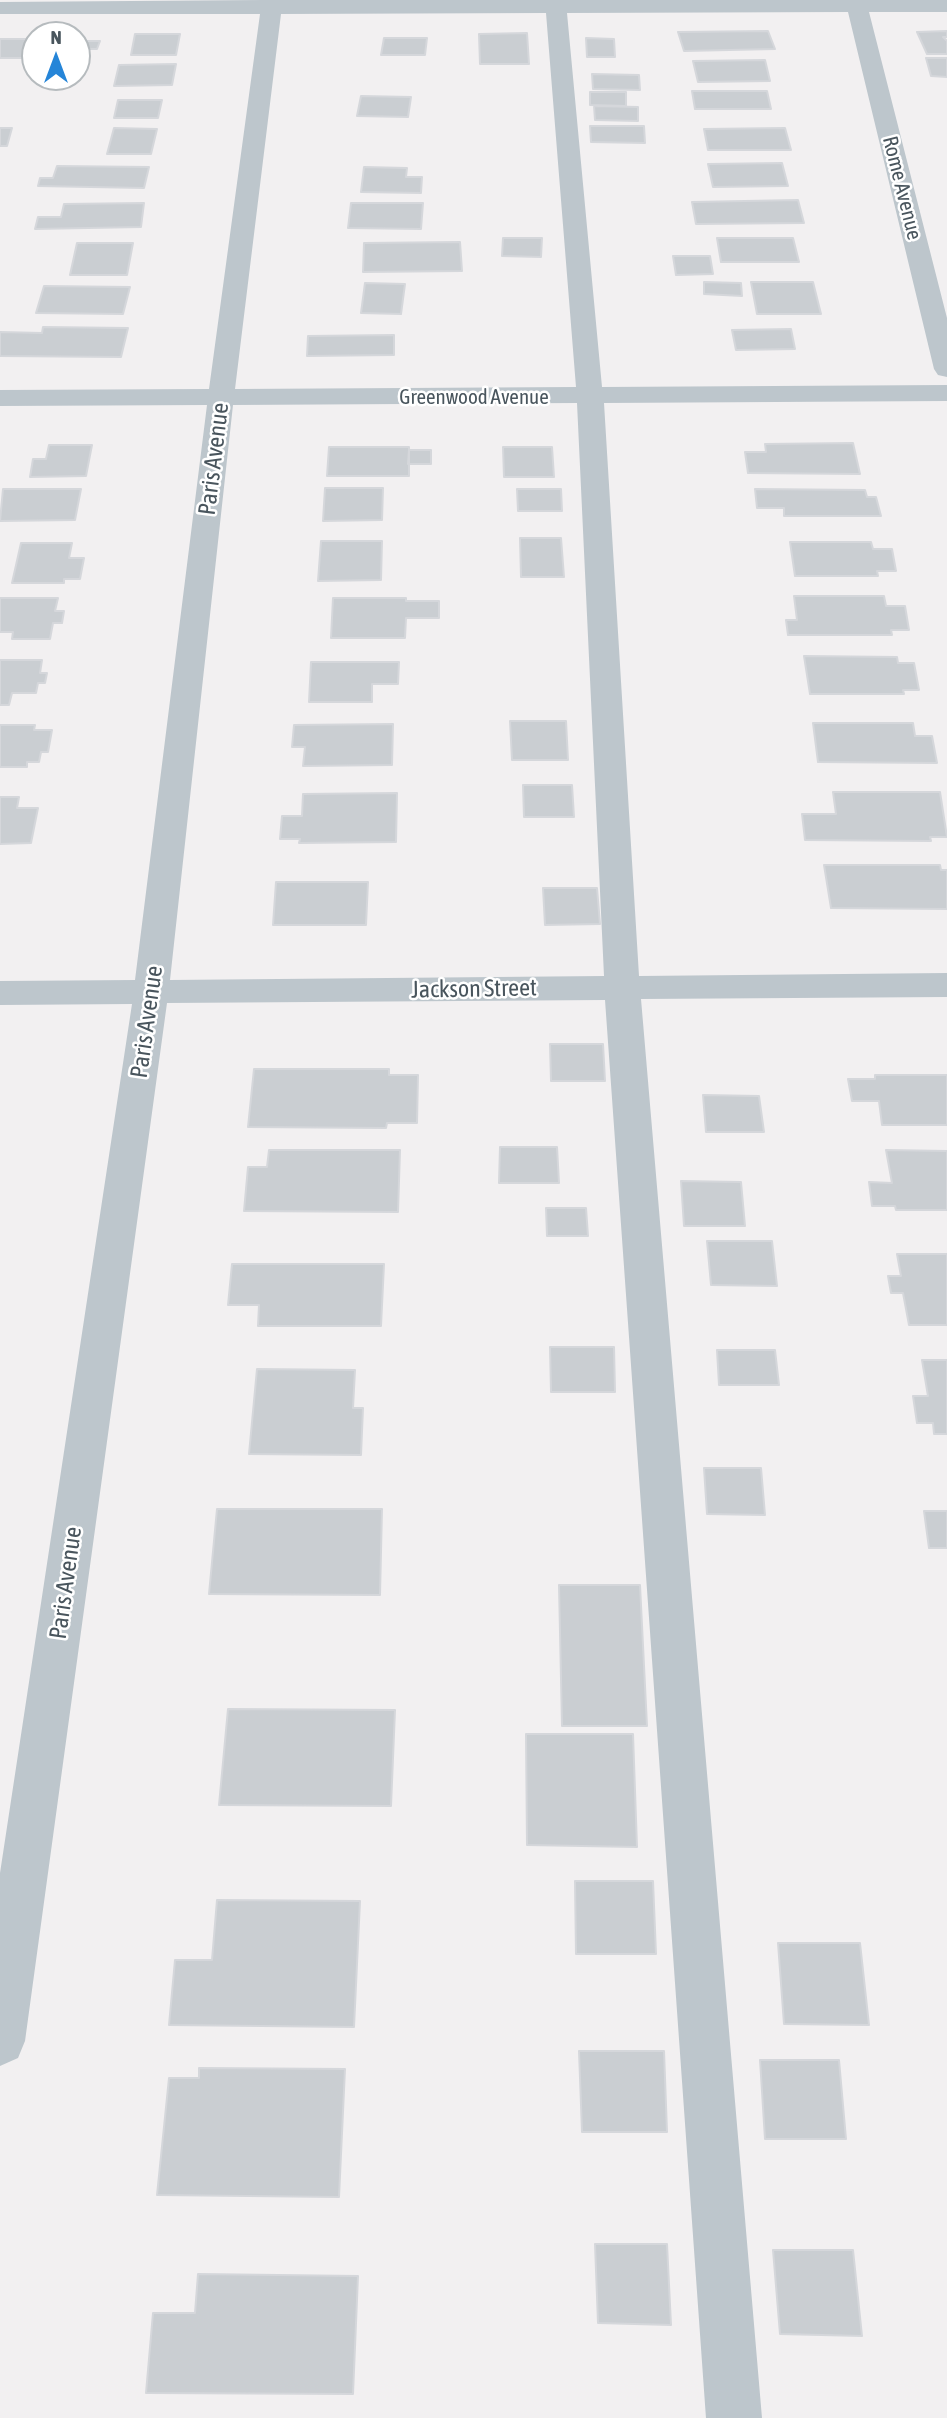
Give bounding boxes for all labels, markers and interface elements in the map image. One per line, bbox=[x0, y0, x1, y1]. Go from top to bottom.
north arrow bbox=[21, 21, 91, 91]
text: N bbox=[50, 26, 62, 48]
street label: Rome Avenue bbox=[877, 134, 927, 242]
street label: Greenwood Avenue bbox=[399, 384, 549, 410]
street label: Paris Avenue bbox=[193, 401, 235, 517]
street label: Paris Avenue bbox=[125, 964, 169, 1080]
street label: Jackson Street bbox=[411, 974, 537, 1004]
street label: Paris Avenue bbox=[44, 1525, 88, 1641]

